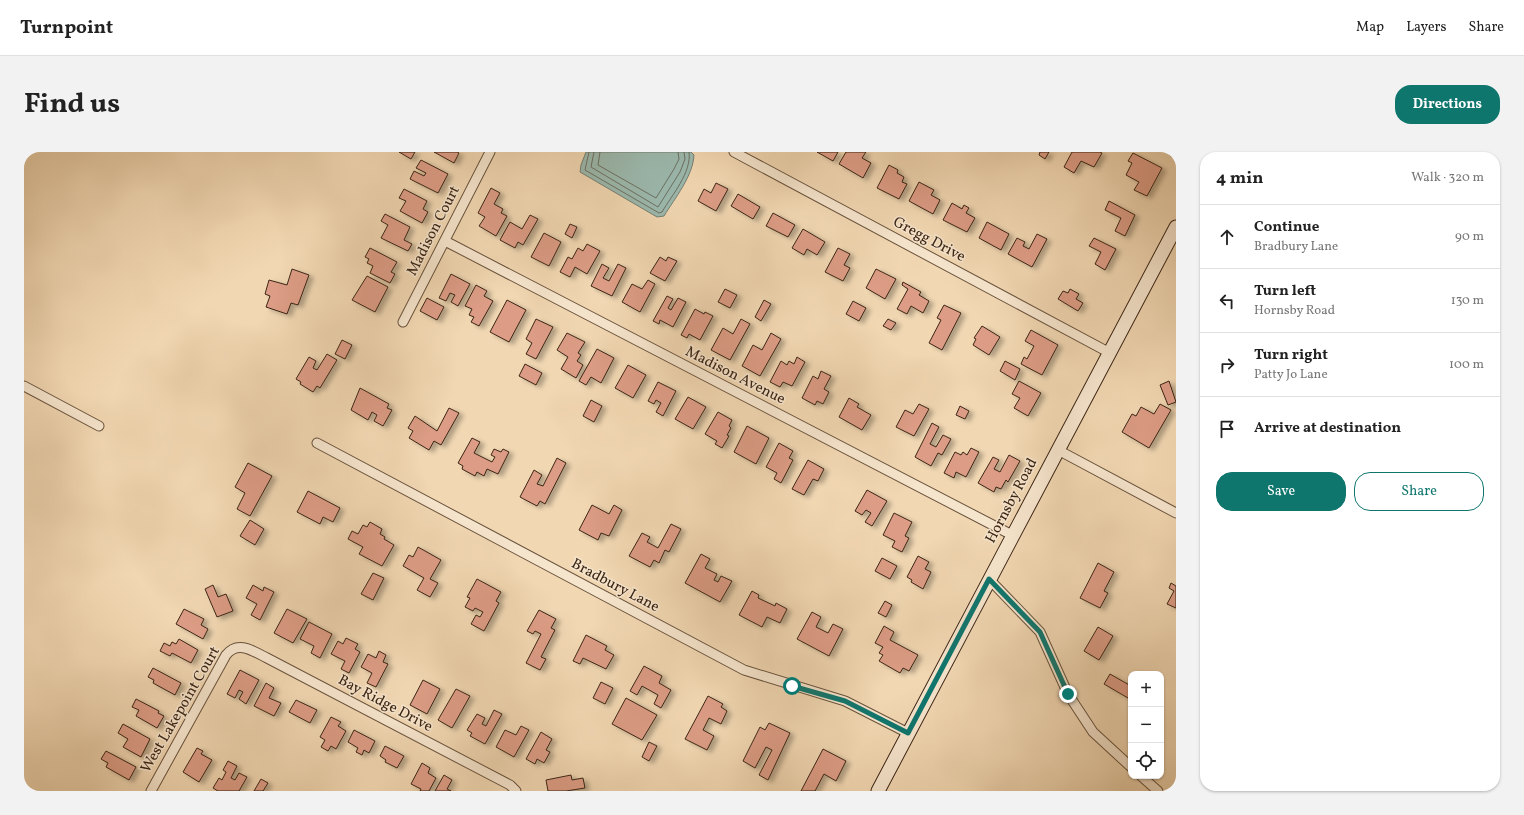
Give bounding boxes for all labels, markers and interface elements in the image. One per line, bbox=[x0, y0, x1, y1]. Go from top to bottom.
text: Turnpoint bbox=[20, 15, 113, 41]
text: Map bbox=[1356, 18, 1384, 37]
text: Layers bbox=[1406, 18, 1446, 37]
text: Share bbox=[1468, 18, 1504, 37]
text: Find us bbox=[24, 85, 120, 124]
button: Directions bbox=[1395, 85, 1500, 124]
text: 4 min bbox=[1216, 167, 1263, 190]
text: Walk · 320 m bbox=[1411, 169, 1484, 187]
street label: Madison Court bbox=[402, 182, 466, 280]
street label: Gregg Drive bbox=[889, 212, 969, 268]
text: Continue bbox=[1254, 217, 1319, 238]
icon: ahead bbox=[1216, 226, 1238, 248]
text: 90 m bbox=[1455, 228, 1484, 246]
text: Bradbury Lane bbox=[1254, 238, 1338, 256]
text: Turn left bbox=[1254, 281, 1316, 302]
icon: left bbox=[1216, 290, 1238, 312]
text: 130 m bbox=[1451, 292, 1484, 310]
text: Hornsby Road bbox=[1254, 302, 1335, 320]
street label: Madison Avenue bbox=[681, 342, 789, 410]
text: Turn right bbox=[1254, 345, 1328, 366]
icon: right bbox=[1216, 354, 1238, 376]
text: 100 m bbox=[1449, 356, 1484, 374]
text: Patty Jo Lane bbox=[1254, 366, 1328, 384]
icon: arrive bbox=[1216, 418, 1238, 440]
text: Arrive at destination bbox=[1254, 418, 1401, 439]
street label: Hornsby Road bbox=[981, 455, 1043, 547]
button: Save bbox=[1216, 472, 1346, 511]
button: Share bbox=[1354, 472, 1484, 511]
street label: Bradbury Lane bbox=[567, 554, 663, 618]
street label: West Lakepoint Court bbox=[136, 643, 226, 777]
street label: Bay Ridge Drive bbox=[334, 670, 436, 738]
map controls bbox=[1128, 671, 1164, 779]
button: + bbox=[1128, 671, 1164, 707]
route start bbox=[783, 677, 801, 695]
route end bbox=[1059, 685, 1077, 703]
button: − bbox=[1128, 707, 1164, 743]
button: locate bbox=[1128, 743, 1164, 779]

